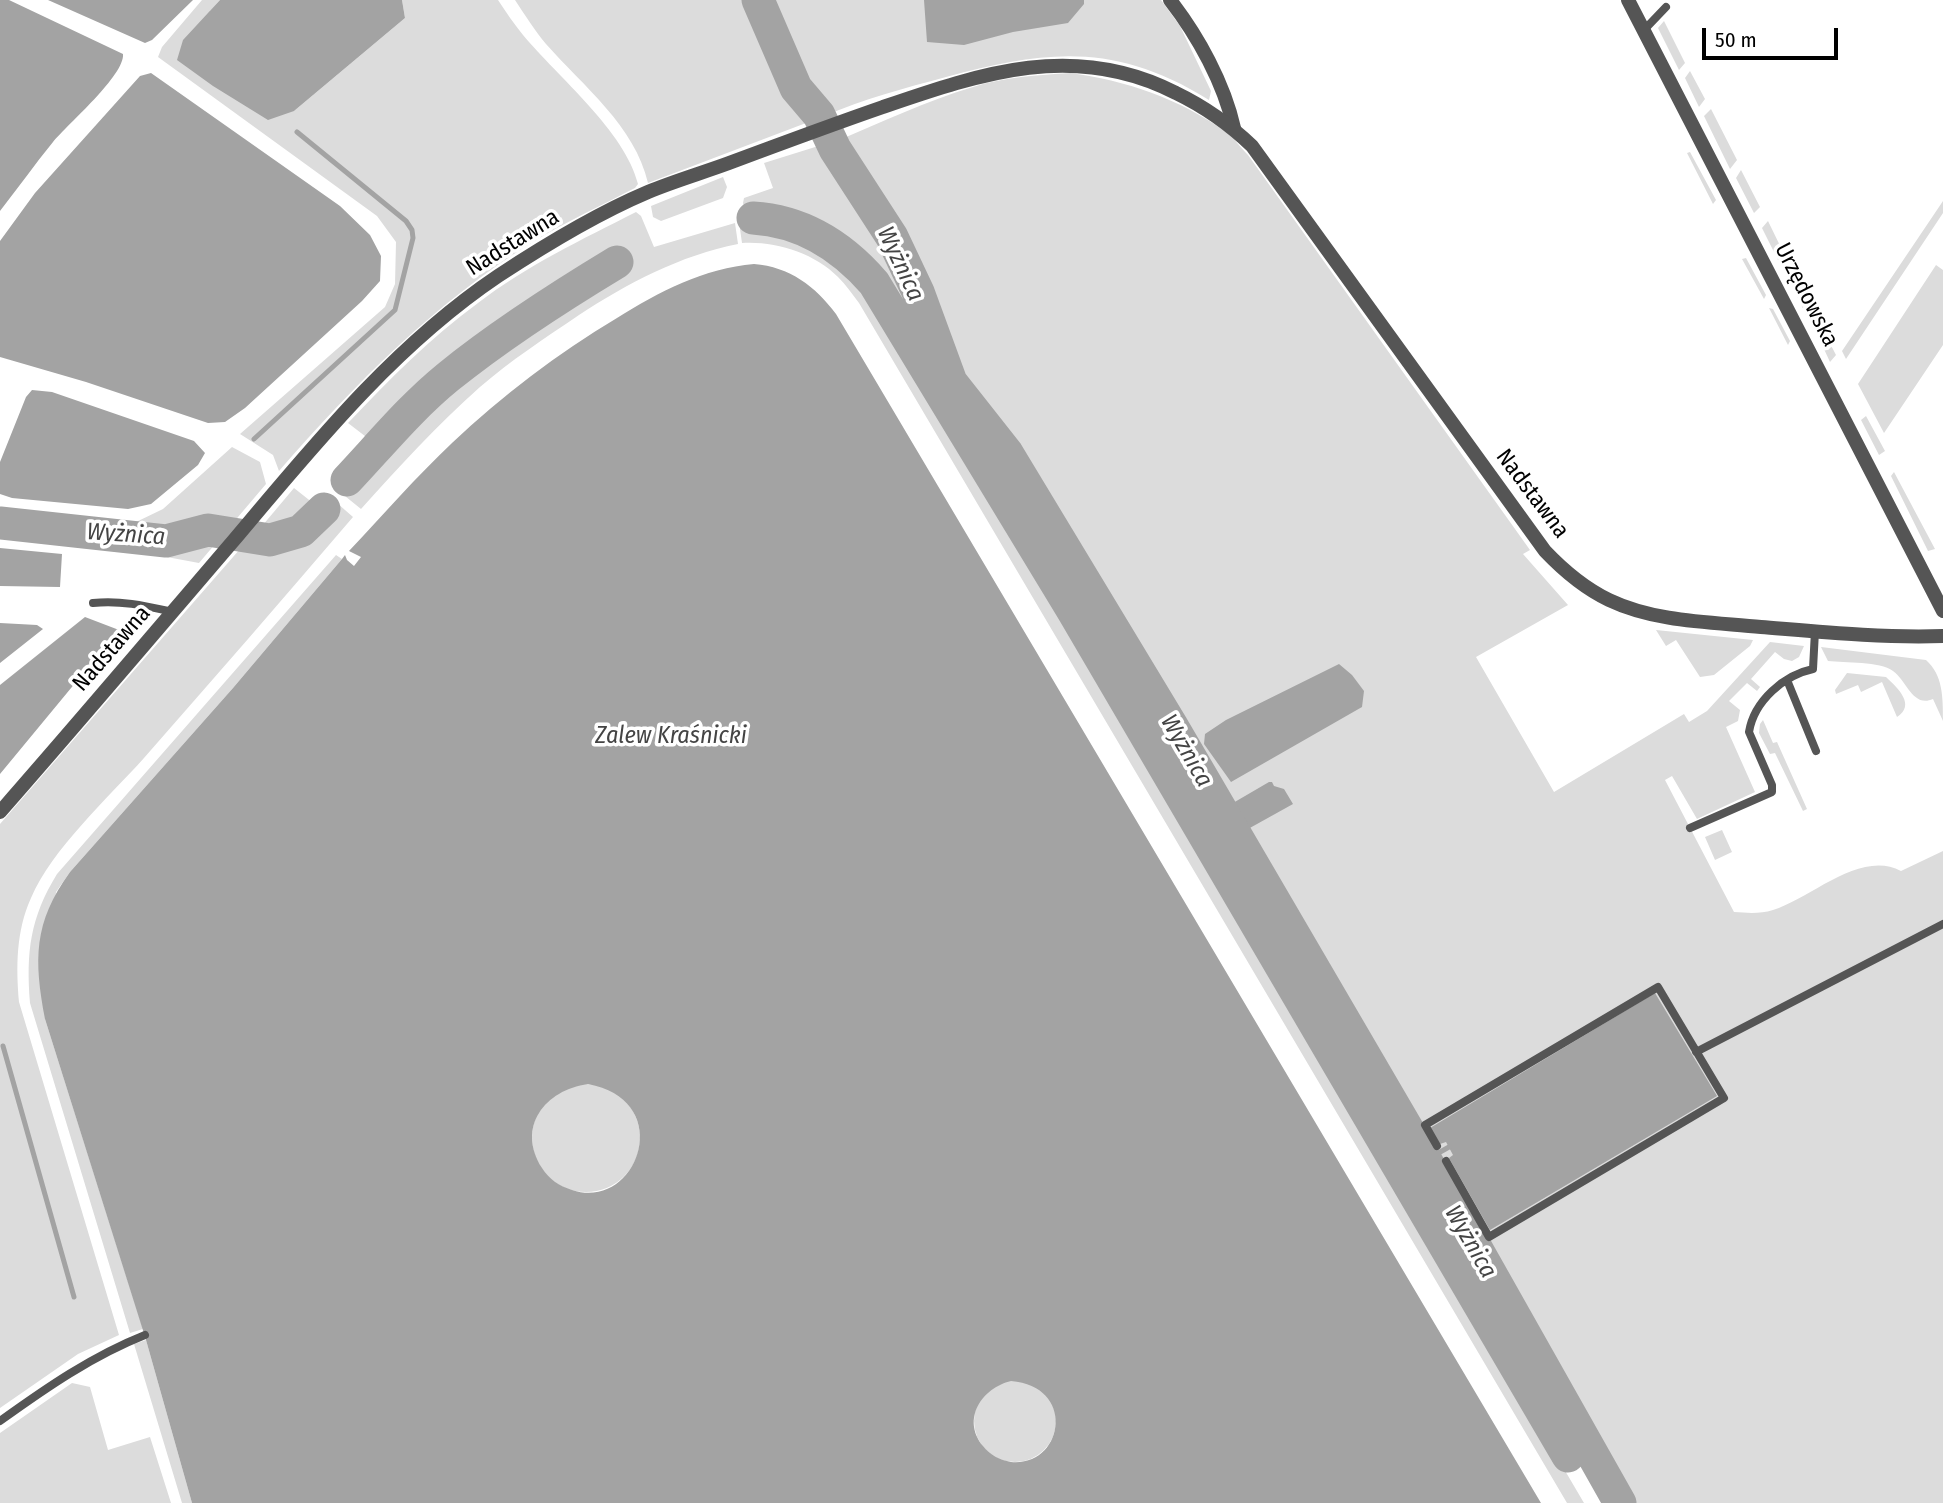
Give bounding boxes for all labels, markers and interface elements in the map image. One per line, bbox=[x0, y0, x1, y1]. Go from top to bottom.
scale bar bbox=[1705, 14, 1842, 58]
text: 50 m bbox=[1715, 27, 1757, 53]
street label: Nadstawna bbox=[461, 204, 565, 282]
water label: Wyżnica bbox=[870, 222, 930, 306]
street label: Urzędowska bbox=[1768, 239, 1844, 351]
street label: Nadstawna bbox=[1490, 444, 1574, 544]
water label: Wyżnica bbox=[86, 518, 166, 552]
street label: Nadstawna bbox=[67, 601, 157, 697]
water label: Wyżnica bbox=[1154, 710, 1218, 792]
water label: Zalew Kraśnicki bbox=[595, 722, 747, 750]
water label: Wyżnica bbox=[1438, 1201, 1502, 1283]

